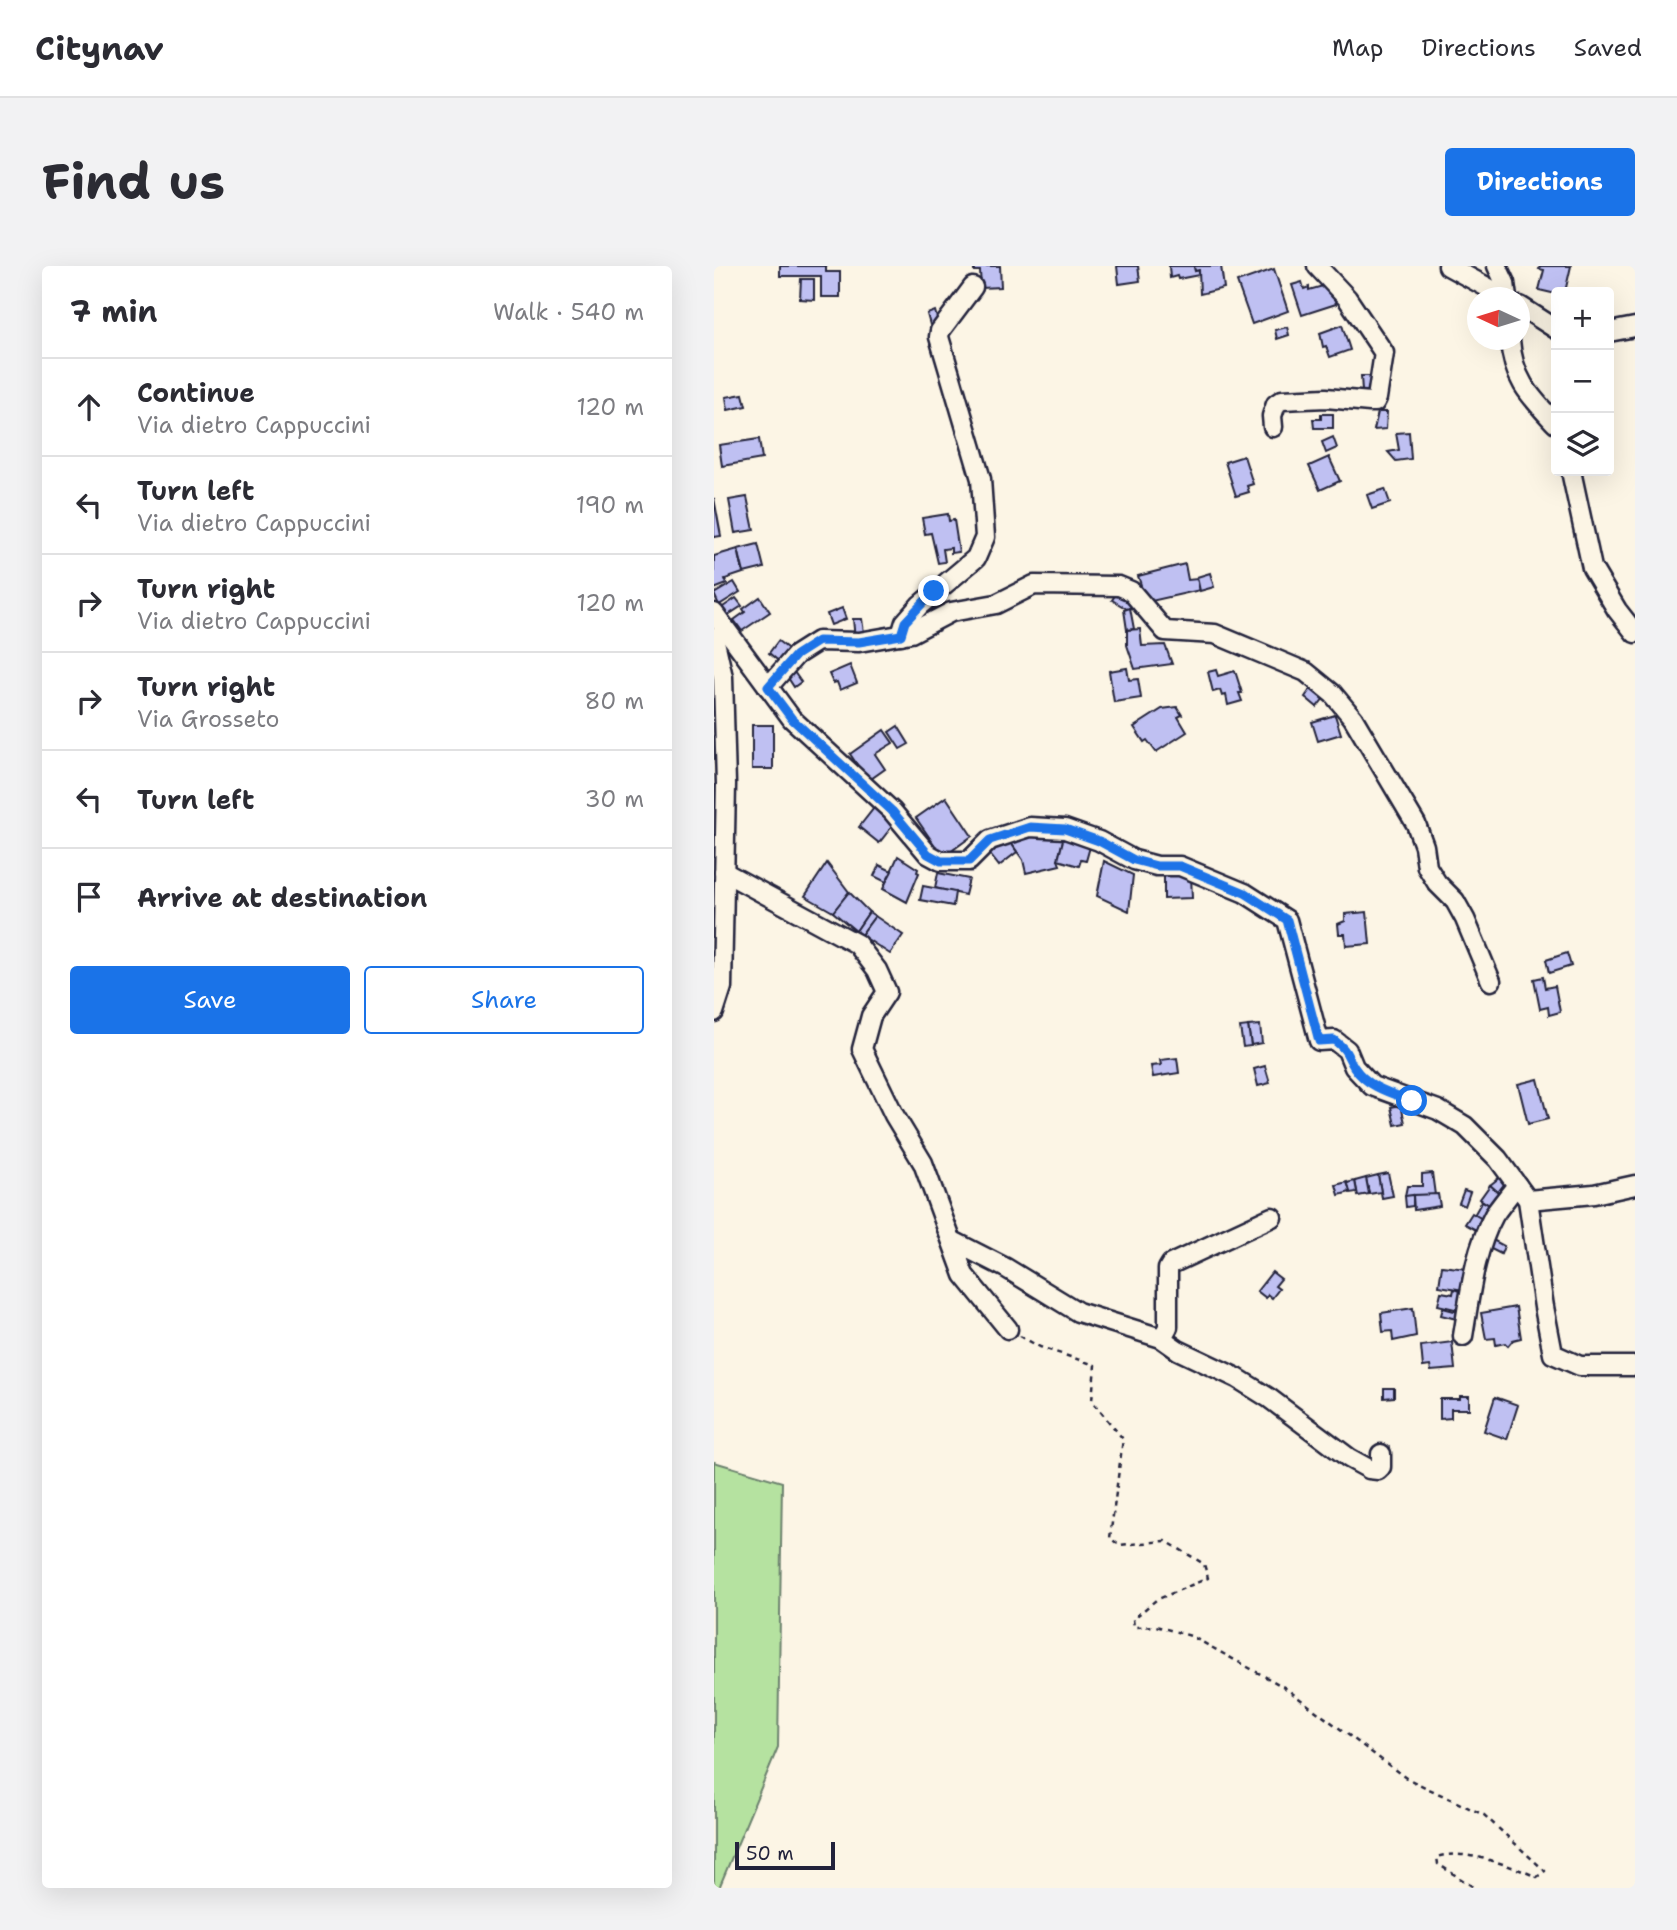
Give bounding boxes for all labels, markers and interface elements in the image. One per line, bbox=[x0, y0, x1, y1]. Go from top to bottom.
text: Citynav bbox=[35, 26, 164, 71]
text: Map bbox=[1332, 32, 1383, 64]
text: Directions bbox=[1421, 32, 1536, 64]
text: Saved bbox=[1574, 32, 1642, 64]
button: Directions bbox=[1445, 148, 1635, 216]
text: Find us bbox=[42, 149, 225, 215]
north arrow bbox=[1467, 287, 1530, 350]
map controls bbox=[1551, 287, 1614, 476]
button: + bbox=[1551, 287, 1614, 350]
text: 7 min bbox=[70, 291, 157, 332]
text: Walk · 540 m bbox=[493, 297, 644, 327]
button: − bbox=[1551, 350, 1614, 413]
text: Continue bbox=[137, 375, 255, 410]
icon: ahead bbox=[70, 388, 108, 426]
text: 120 m bbox=[576, 392, 644, 422]
text: Via dietro Cappuccini bbox=[137, 410, 371, 440]
button: layers bbox=[1551, 413, 1614, 476]
text: Turn left bbox=[137, 473, 254, 508]
icon: left bbox=[70, 486, 108, 524]
text: 190 m bbox=[576, 490, 644, 520]
text: Via dietro Cappuccini bbox=[137, 508, 371, 538]
text: Turn right bbox=[137, 571, 275, 606]
route end bbox=[918, 575, 949, 606]
icon: right bbox=[70, 584, 108, 622]
text: 120 m bbox=[576, 588, 644, 618]
text: Via dietro Cappuccini bbox=[137, 606, 371, 636]
text: Turn right bbox=[137, 669, 275, 704]
icon: right bbox=[70, 682, 108, 720]
text: 80 m bbox=[585, 686, 644, 716]
text: Via Grosseto bbox=[137, 704, 279, 734]
icon: left bbox=[70, 780, 108, 818]
text: Turn left bbox=[137, 782, 254, 817]
text: 30 m bbox=[585, 784, 644, 814]
icon: arrive bbox=[70, 878, 108, 916]
text: Arrive at destination bbox=[137, 880, 427, 915]
button: Save bbox=[70, 966, 350, 1034]
button: Share bbox=[364, 966, 644, 1034]
route start bbox=[1396, 1085, 1427, 1116]
scale bar bbox=[735, 1839, 835, 1871]
text: 50 m bbox=[746, 1841, 794, 1866]

